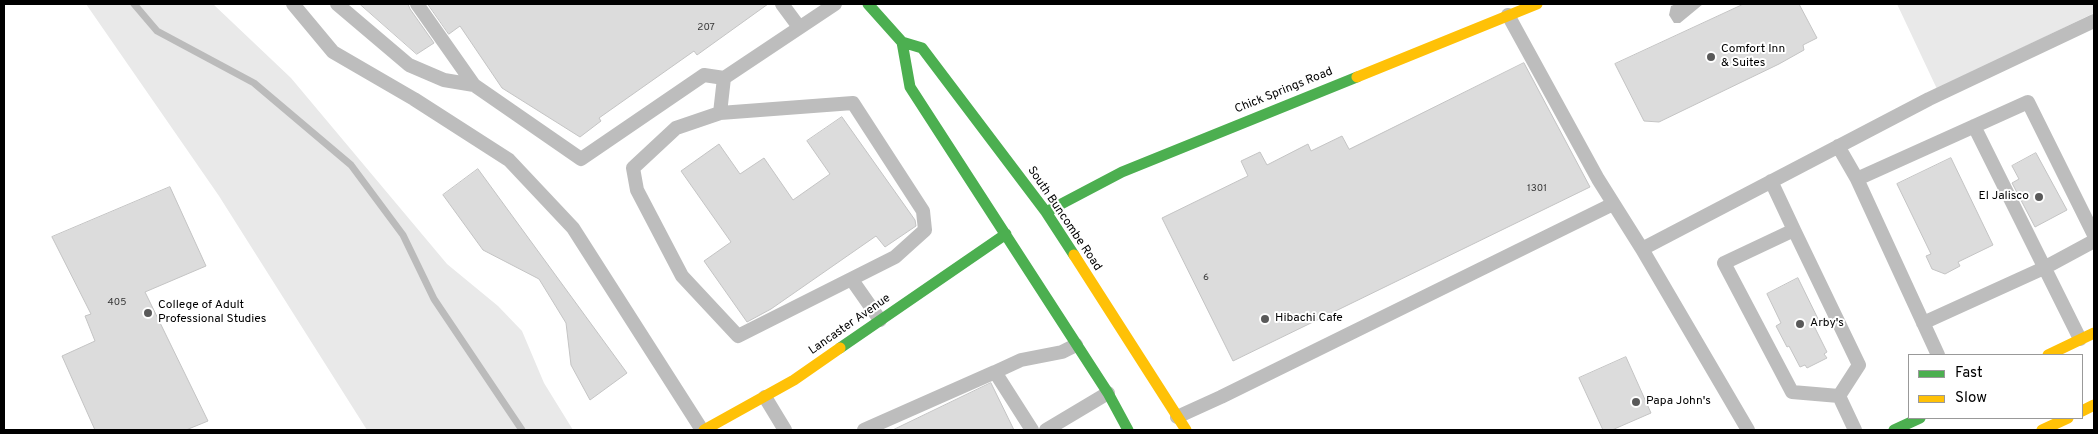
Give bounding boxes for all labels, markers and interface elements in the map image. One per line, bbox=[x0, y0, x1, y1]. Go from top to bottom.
house number: 207 bbox=[697, 22, 715, 34]
place label: Comfort Inn & Suites bbox=[1721, 43, 1785, 71]
marker: Comfort Inn & Suites bbox=[1705, 51, 1717, 63]
street label: Chick Springs Road bbox=[1233, 65, 1335, 117]
street label: South Buncombe Road bbox=[1024, 164, 1104, 274]
house number: 1301 bbox=[1527, 183, 1547, 195]
place label: El Jalisco bbox=[1978, 190, 2029, 204]
marker: El Jalisco bbox=[2033, 191, 2045, 203]
house number: 6 bbox=[1203, 272, 1209, 284]
street label: Lancaster Avenue bbox=[806, 291, 894, 359]
house number: 405 bbox=[108, 297, 126, 309]
place label: College of Adult Professional Studies bbox=[158, 299, 266, 327]
marker: College of Adult Professional Studies bbox=[142, 307, 154, 319]
place label: Hibachi Cafe bbox=[1275, 312, 1343, 326]
marker: Hibachi Cafe bbox=[1259, 313, 1271, 325]
place label: Arby's bbox=[1810, 317, 1844, 331]
marker: Arby's bbox=[1794, 318, 1806, 330]
legend bbox=[1908, 354, 2083, 419]
text: Fast bbox=[1955, 364, 1983, 383]
text: Slow bbox=[1955, 389, 1987, 408]
place label: Papa John's bbox=[1646, 395, 1711, 409]
marker: Papa John's bbox=[1630, 396, 1642, 408]

